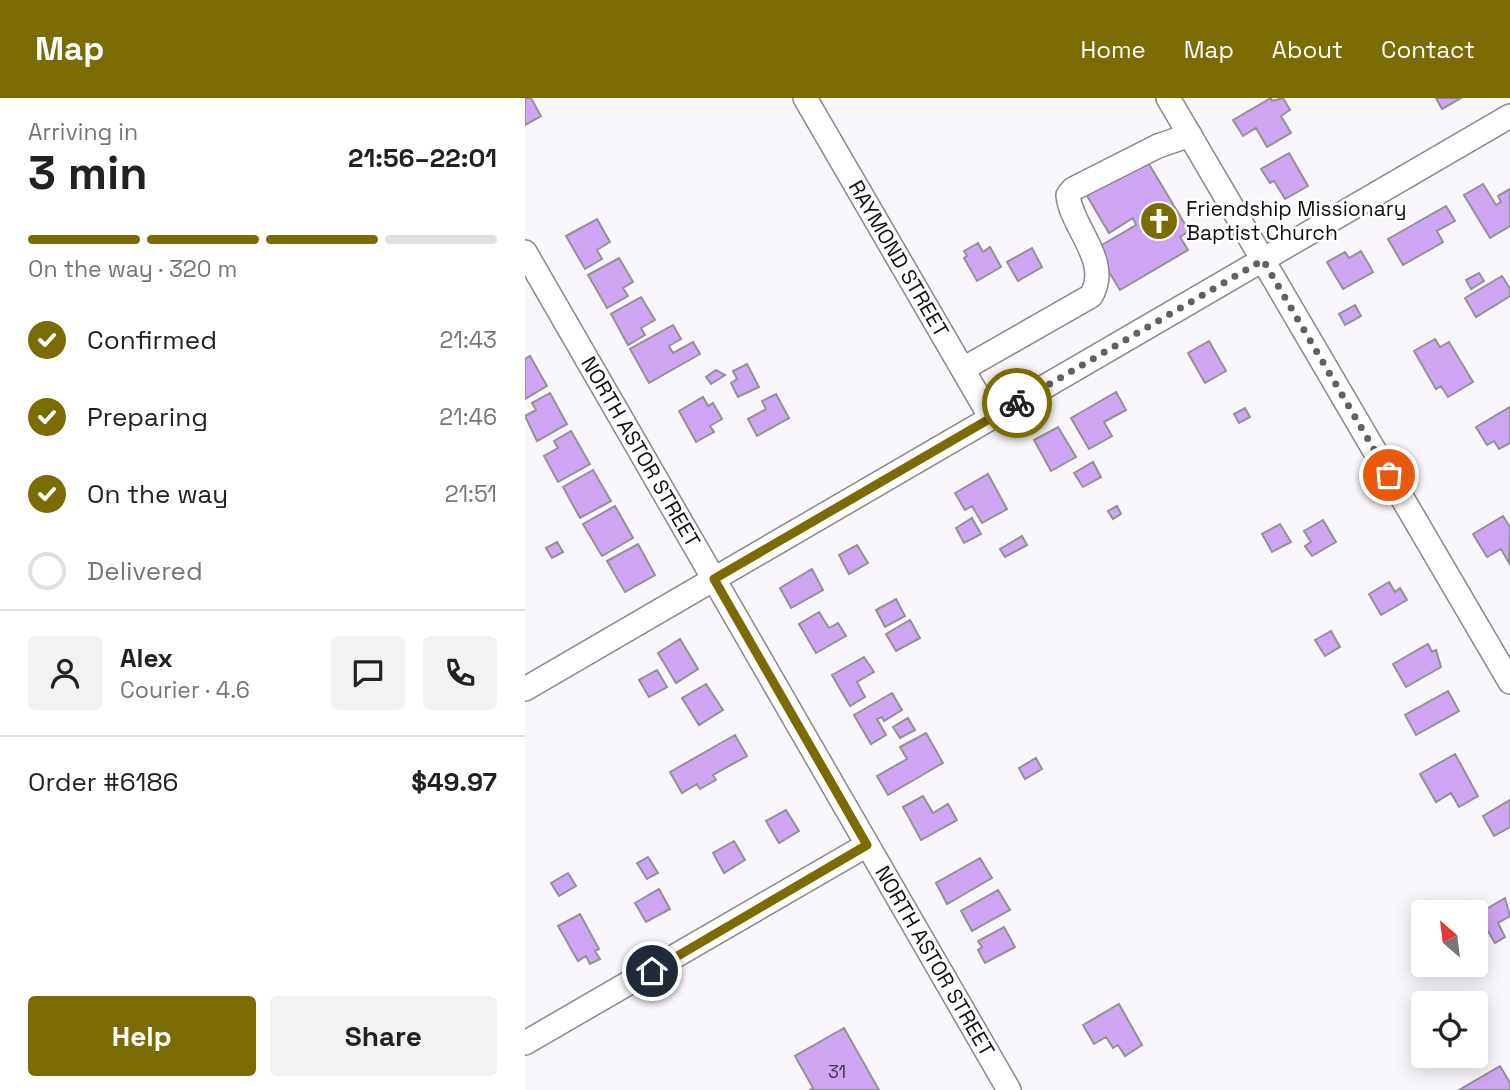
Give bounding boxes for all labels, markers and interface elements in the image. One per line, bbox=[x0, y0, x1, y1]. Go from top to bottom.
text: Map bbox=[35, 28, 104, 70]
text: Home bbox=[1080, 34, 1146, 65]
text: Map bbox=[1184, 34, 1234, 65]
text: About bbox=[1272, 34, 1343, 65]
text: Contact bbox=[1381, 34, 1475, 65]
text: Arriving in bbox=[28, 117, 138, 147]
text: 21:56–22:01 bbox=[348, 141, 497, 175]
text: 3 min bbox=[28, 144, 148, 202]
street label: RAYMOND STREET bbox=[843, 175, 955, 342]
place label: Friendship Missionary Baptist Church bbox=[1186, 195, 1407, 246]
church icon: Friendship Missionary Baptist Church bbox=[1138, 200, 1180, 242]
text: On the way · 320 m bbox=[28, 254, 237, 284]
icon: check bbox=[28, 321, 66, 359]
text: Confirmed bbox=[87, 323, 217, 357]
text: 21:43 bbox=[439, 325, 497, 355]
street label: NORTH ASTOR STREET bbox=[575, 351, 707, 552]
courier bbox=[982, 368, 1052, 438]
icon: bike bbox=[998, 384, 1036, 422]
icon: check bbox=[28, 398, 66, 436]
text: Preparing bbox=[87, 400, 208, 434]
text: 21:46 bbox=[439, 402, 497, 432]
pin bbox=[1359, 445, 1419, 505]
icon: bag bbox=[1370, 456, 1408, 494]
icon: check bbox=[28, 475, 66, 513]
text: On the way bbox=[87, 477, 228, 511]
text: 21:51 bbox=[445, 479, 497, 509]
text: Delivered bbox=[87, 554, 203, 588]
button: person bbox=[28, 636, 102, 710]
button: chat bbox=[331, 636, 405, 710]
button: phone bbox=[423, 636, 497, 710]
text: Alex bbox=[120, 641, 173, 675]
text: Courier · 4.6 bbox=[120, 675, 250, 705]
text: Order #6186 bbox=[28, 765, 179, 799]
text: $49.97 bbox=[411, 765, 497, 799]
street label: NORTH ASTOR STREET bbox=[869, 861, 1001, 1061]
north arrow bbox=[1411, 900, 1487, 976]
map controls bbox=[1411, 900, 1488, 1068]
pin bbox=[622, 941, 682, 1001]
icon: home bbox=[633, 952, 671, 990]
button: locate bbox=[1411, 991, 1488, 1068]
button: Help bbox=[28, 996, 256, 1076]
button: Share bbox=[270, 996, 497, 1076]
house number: 31 bbox=[828, 1060, 846, 1083]

